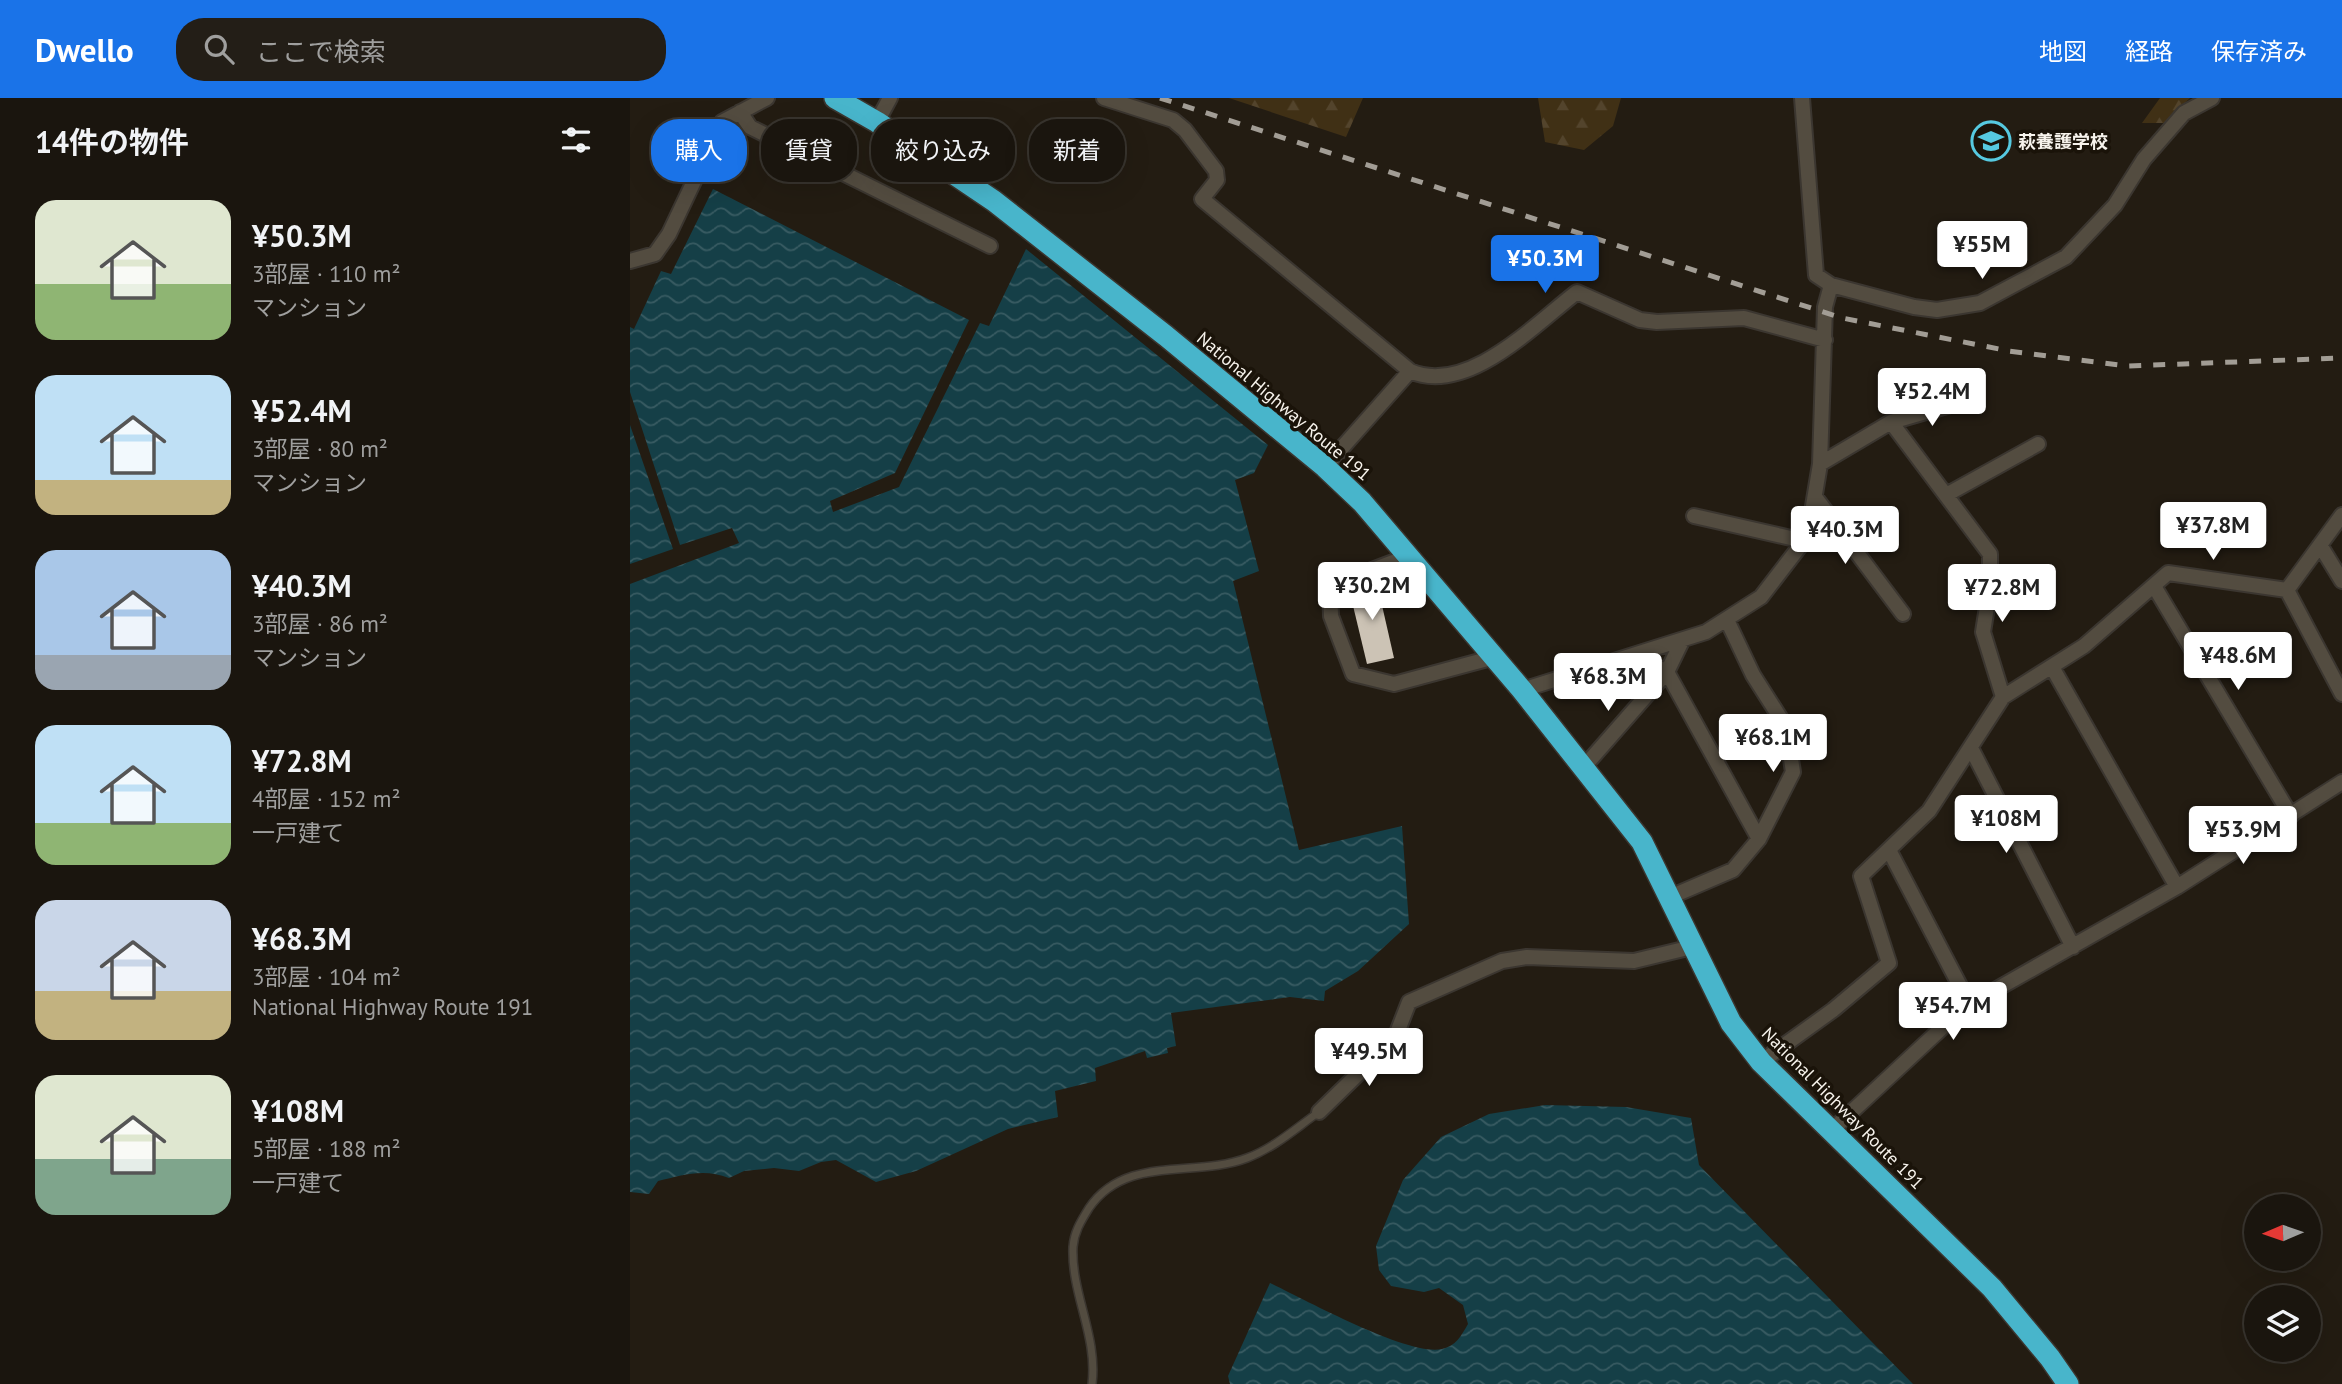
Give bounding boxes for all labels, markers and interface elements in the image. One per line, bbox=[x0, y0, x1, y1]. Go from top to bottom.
search box bbox=[176, 18, 666, 81]
text: Dwello bbox=[35, 28, 134, 71]
icon: search bbox=[200, 30, 238, 68]
text: ここで検索 bbox=[256, 35, 386, 68]
text: 地図 bbox=[2039, 36, 2087, 67]
text: 経路 bbox=[2125, 36, 2173, 67]
text: 保存済み bbox=[2211, 36, 2307, 67]
chip: 購入 bbox=[651, 119, 747, 182]
chip: 賃貸 bbox=[761, 119, 857, 182]
chip: 絞り込み bbox=[871, 119, 1015, 182]
chip: 新着 bbox=[1029, 119, 1125, 182]
school or university icon: 萩養護学校 bbox=[1970, 120, 2012, 162]
icon: filters bbox=[557, 121, 595, 159]
text: 14件の物件 bbox=[35, 122, 189, 161]
place label: 萩養護学校 bbox=[2018, 130, 2108, 153]
text: ¥50.3M bbox=[252, 216, 351, 255]
pin: ¥55M bbox=[1941, 222, 2023, 281]
icon: home bbox=[91, 228, 175, 312]
text: ¥55M bbox=[1953, 229, 2011, 258]
pin: ¥50.3M bbox=[1488, 236, 1602, 295]
text: ¥50.3M bbox=[1507, 243, 1583, 272]
text: 3部屋 · 110 m² bbox=[252, 259, 400, 288]
text: マンション bbox=[252, 293, 367, 322]
street label: National Highway Route 191 bbox=[1192, 326, 1376, 486]
pin: ¥52.4M bbox=[1875, 368, 1989, 428]
text: ¥52.4M bbox=[1894, 376, 1970, 405]
text: ¥52.4M bbox=[252, 391, 351, 430]
icon: home bbox=[91, 403, 175, 487]
text: 3部屋 · 80 m² bbox=[252, 434, 388, 463]
text: マンション bbox=[252, 468, 367, 497]
pin: ¥37.8M bbox=[2156, 503, 2270, 562]
pin: ¥40.3M bbox=[1788, 506, 1902, 566]
text: ¥37.8M bbox=[2176, 510, 2250, 539]
text: ¥40.3M bbox=[1807, 514, 1883, 543]
pin: ¥30.2M bbox=[1315, 562, 1429, 622]
pin: ¥72.8M bbox=[1945, 564, 2059, 624]
text: ¥40.3M bbox=[252, 566, 351, 605]
text: ¥30.2M bbox=[1334, 570, 1410, 599]
text: ¥72.8M bbox=[1964, 572, 2040, 601]
icon: home bbox=[91, 578, 175, 662]
text: 3部屋 · 86 m² bbox=[252, 609, 388, 638]
pin: ¥48.6M bbox=[2181, 632, 2295, 692]
text: ¥48.6M bbox=[2200, 640, 2276, 669]
text: マンション bbox=[252, 643, 367, 672]
pin: ¥68.3M bbox=[1551, 654, 1665, 713]
text: ¥68.3M bbox=[1570, 661, 1646, 690]
pin: ¥68.1M bbox=[1716, 714, 1830, 774]
text: ¥68.1M bbox=[1735, 722, 1811, 751]
text: ¥72.8M bbox=[252, 741, 351, 780]
icon: home bbox=[91, 753, 175, 837]
text: 4部屋 · 152 m² bbox=[252, 784, 400, 813]
pin: ¥108M bbox=[1957, 796, 2055, 855]
text: ¥108M bbox=[1971, 803, 2041, 832]
pin: ¥53.9M bbox=[2186, 806, 2300, 866]
text: ¥53.9M bbox=[2205, 814, 2281, 843]
text: 一戸建て bbox=[252, 818, 344, 847]
text: ¥68.3M bbox=[252, 919, 351, 958]
icon: home bbox=[91, 928, 175, 1012]
text: 3部屋 · 104 m² bbox=[252, 962, 400, 991]
pin: ¥54.7M bbox=[1896, 982, 2010, 1042]
text: ¥54.7M bbox=[1915, 990, 1991, 1019]
text: National Highway Route 191 bbox=[252, 992, 533, 1021]
street label: National Highway Route 191 bbox=[1757, 1022, 1929, 1194]
pin: ¥49.5M bbox=[1312, 1028, 1426, 1088]
text: ¥49.5M bbox=[1331, 1036, 1407, 1065]
text: ¥108M bbox=[252, 1091, 344, 1130]
icon: home bbox=[91, 1103, 175, 1187]
text: 5部屋 · 188 m² bbox=[252, 1134, 400, 1163]
text: 一戸建て bbox=[252, 1168, 344, 1197]
north arrow bbox=[2244, 1194, 2320, 1270]
map controls bbox=[2244, 1194, 2321, 1362]
button: layers bbox=[2244, 1285, 2321, 1362]

